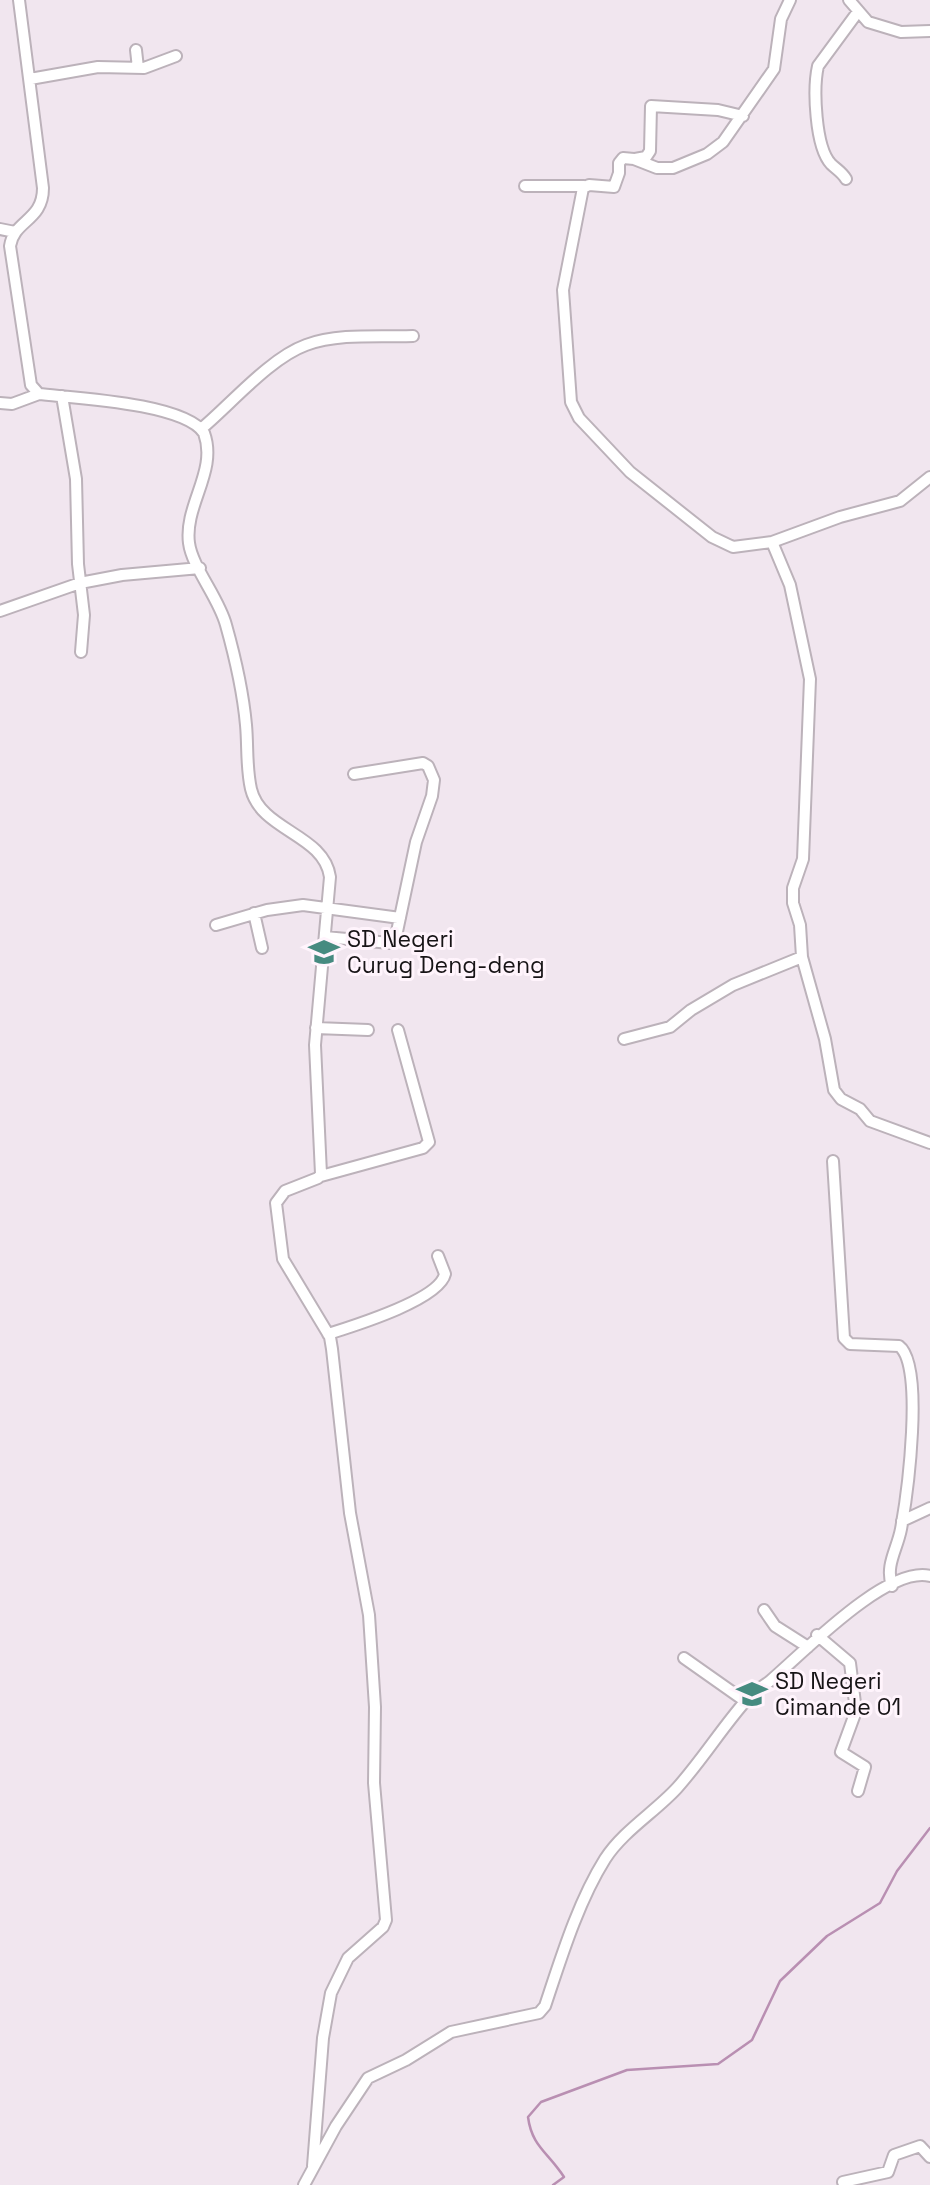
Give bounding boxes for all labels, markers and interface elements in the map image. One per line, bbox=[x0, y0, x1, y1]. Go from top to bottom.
place label: SD Negeri Curug Deng-deng bbox=[347, 924, 545, 980]
school or university icon: SD Negeri Curug Deng-deng bbox=[307, 935, 341, 969]
place label: SD Negeri Cimande 01 bbox=[775, 1666, 901, 1722]
school or university icon: SD Negeri Cimande 01 bbox=[735, 1677, 769, 1711]

